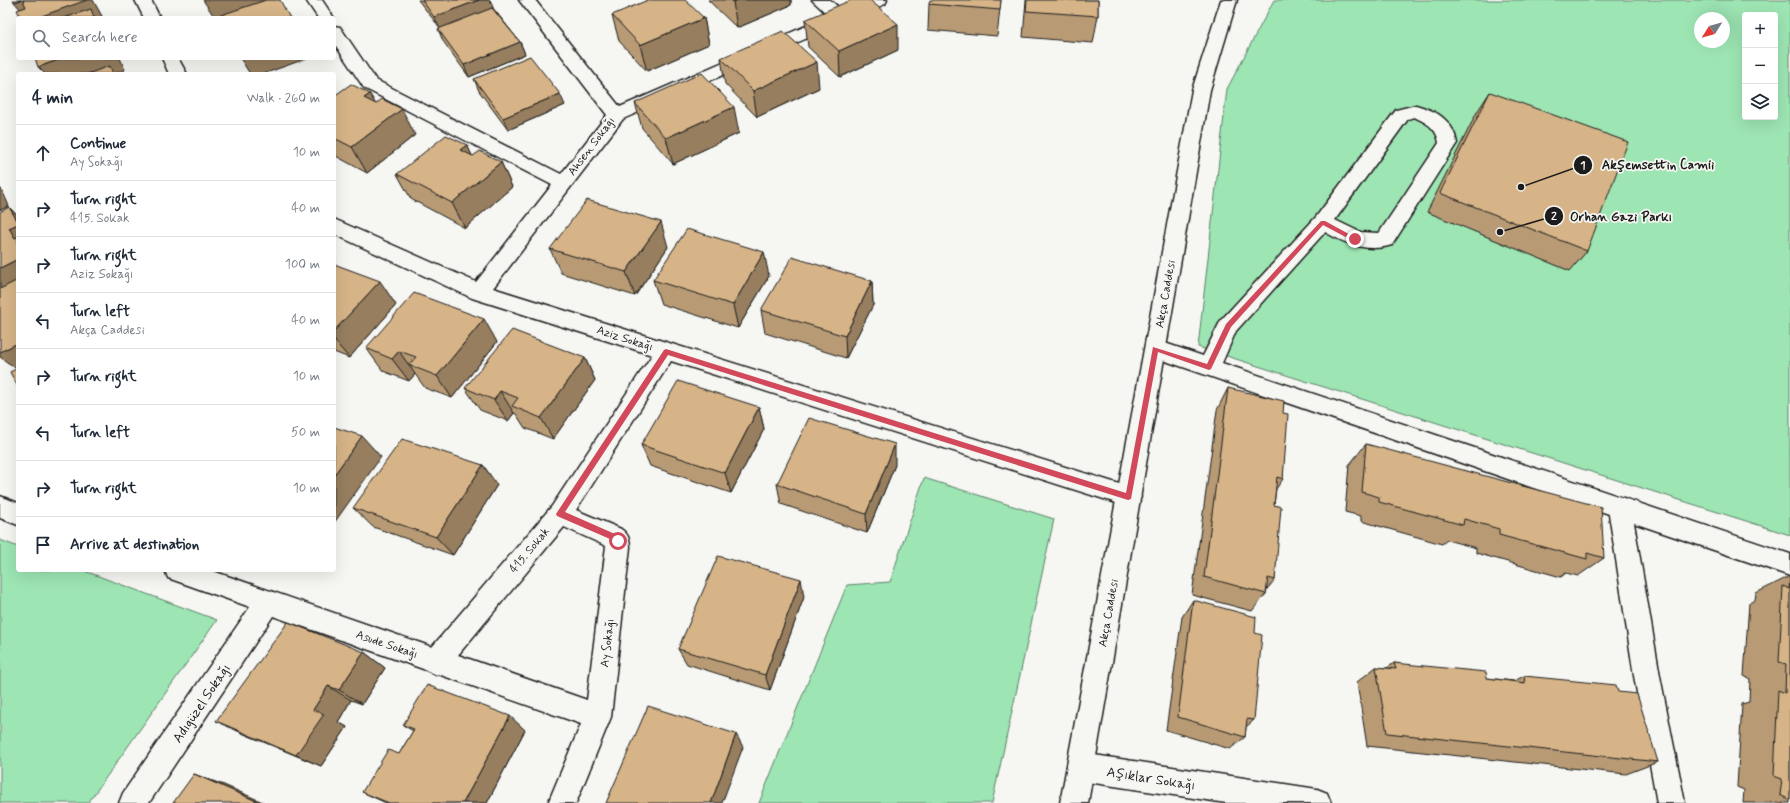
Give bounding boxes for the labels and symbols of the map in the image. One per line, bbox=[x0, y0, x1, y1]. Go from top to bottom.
north arrow bbox=[1694, 12, 1730, 48]
street label: Ahsen Sokağı bbox=[564, 114, 619, 179]
callout: Akşemsettin Camii bbox=[1573, 152, 1722, 177]
text: Akşemsettin Camii bbox=[1602, 157, 1714, 174]
text: 1 bbox=[1580, 158, 1586, 174]
callout: Orhan Gazi Parkı bbox=[1544, 204, 1678, 229]
text: 2 bbox=[1551, 209, 1557, 225]
text: Orhan Gazi Parkı bbox=[1570, 209, 1672, 226]
route end bbox=[1346, 230, 1364, 248]
street label: Akça Caddesi bbox=[1152, 259, 1180, 329]
street label: Aziz Sokağı bbox=[594, 322, 655, 356]
street label: 415. Sokak bbox=[506, 524, 554, 577]
route start bbox=[609, 532, 627, 550]
street label: Akça Caddesi bbox=[1095, 578, 1123, 648]
street label: Ay Sokağı bbox=[597, 618, 619, 668]
street label: Asude Sokağı bbox=[354, 627, 420, 663]
street label: Adıgüzel Sokağı bbox=[169, 660, 235, 747]
street label: Aşıklar Sokağı bbox=[1105, 763, 1196, 795]

